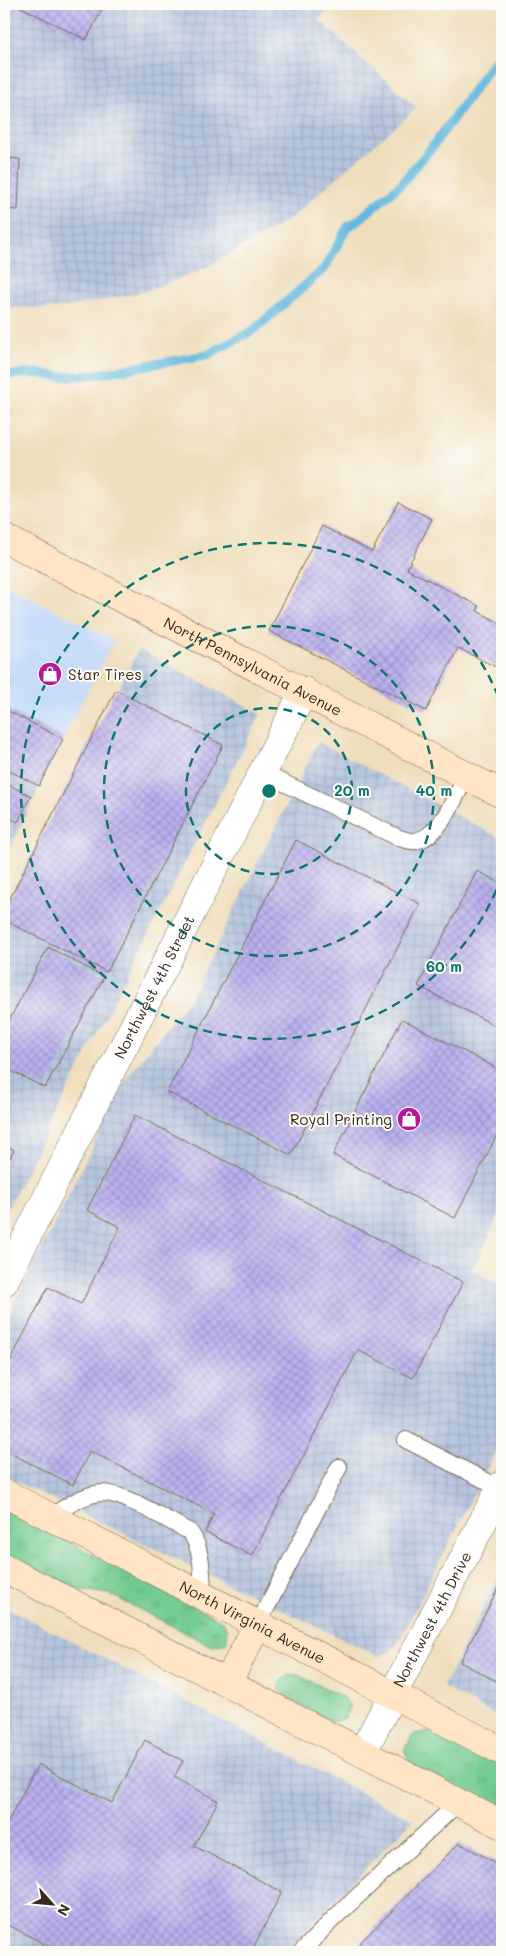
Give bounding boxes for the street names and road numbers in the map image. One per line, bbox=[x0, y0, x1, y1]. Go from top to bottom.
street label: North Pennsylvania Avenue bbox=[161, 612, 346, 720]
street label: Northwest 4th Street bbox=[109, 912, 199, 1062]
street label: Northwest 4th Drive bbox=[388, 1548, 476, 1691]
street label: North Virginia Avenue bbox=[176, 1576, 329, 1668]

